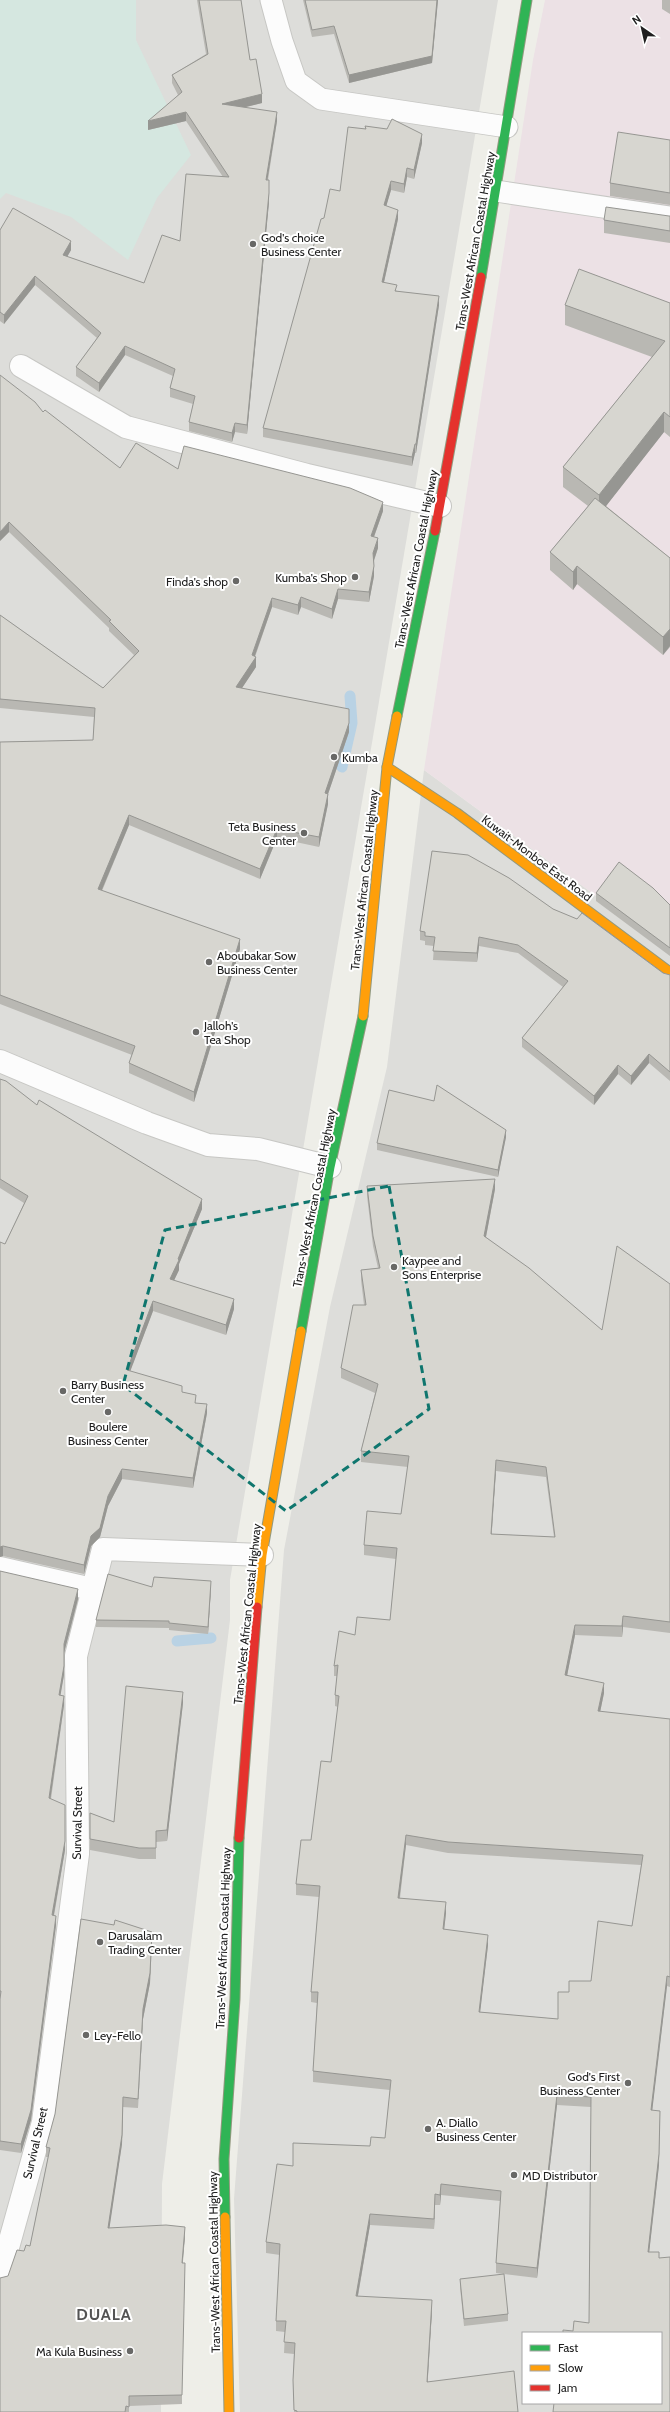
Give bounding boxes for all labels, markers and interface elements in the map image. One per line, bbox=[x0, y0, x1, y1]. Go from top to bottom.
north arrow bbox=[622, 8, 662, 48]
text: N bbox=[629, 12, 644, 28]
street label: Trans-West African Coastal Highway bbox=[452, 150, 498, 332]
place label: God's choice Business Center bbox=[261, 230, 342, 259]
marker: God's choice Business Center bbox=[248, 239, 258, 249]
street label: Trans-West African Coastal Highway bbox=[391, 468, 441, 650]
place label: Kumba's Shop bbox=[275, 570, 347, 585]
marker: Kumba's Shop bbox=[350, 572, 360, 582]
place label: Finda's shop bbox=[166, 574, 228, 589]
marker: Finda's shop bbox=[231, 576, 241, 586]
place label: Kumba bbox=[342, 750, 378, 765]
marker: Kumba bbox=[329, 752, 339, 762]
street label: Trans-West African Coastal Highway bbox=[347, 789, 381, 971]
street label: Kuwait-Monboe East Road bbox=[479, 812, 595, 904]
place label: Teta Business Center bbox=[228, 819, 296, 848]
marker: Teta Business Center bbox=[299, 828, 309, 838]
place label: Aboubakar Sow Business Center bbox=[217, 948, 298, 977]
marker: Aboubakar Sow Business Center bbox=[204, 957, 214, 967]
place label: Jalloh's Tea Shop bbox=[203, 1018, 251, 1047]
marker: Jalloh's Tea Shop bbox=[191, 1027, 201, 1037]
street label: Trans-West African Coastal Highway bbox=[289, 1107, 339, 1289]
place label: Kaypee and Sons Enterprise bbox=[402, 1253, 481, 1282]
marker: Kaypee and Sons Enterprise bbox=[389, 1262, 399, 1272]
place label: Barry Business Center bbox=[71, 1377, 144, 1406]
marker: Barry Business Center bbox=[58, 1386, 68, 1396]
marker: Boulere Business Center bbox=[103, 1407, 113, 1417]
place label: Boulere Business Center bbox=[68, 1419, 148, 1448]
street label: Trans-West African Coastal Highway bbox=[230, 1523, 264, 1705]
street label: Survival Street bbox=[69, 1786, 85, 1860]
street label: Trans-West African Coastal Highway bbox=[212, 1847, 234, 2029]
place label: Darusalam Trading Center bbox=[108, 1928, 182, 1957]
marker: Darusalam Trading Center bbox=[95, 1937, 105, 1947]
place label: Ley-Fello bbox=[94, 2028, 142, 2043]
marker: Ley-Fello bbox=[81, 2030, 91, 2040]
place label: God's First Business Center bbox=[540, 2069, 620, 2098]
marker: God's First Business Center bbox=[623, 2078, 633, 2088]
street label: Survival Street bbox=[19, 2106, 51, 2180]
place label: A. Diallo Business Center bbox=[436, 2115, 517, 2144]
marker: A. Diallo Business Center bbox=[423, 2124, 433, 2134]
place label: MD Distributor bbox=[522, 2168, 597, 2183]
marker: MD Distributor bbox=[509, 2170, 519, 2180]
street label: Trans-West African Coastal Highway bbox=[205, 2171, 223, 2353]
district label: DUALA bbox=[76, 2305, 132, 2324]
legend bbox=[522, 2332, 662, 2404]
text: Fast bbox=[558, 2340, 578, 2355]
place label: Ma Kula Business bbox=[36, 2344, 122, 2359]
marker: Ma Kula Business bbox=[125, 2346, 135, 2356]
text: Slow bbox=[558, 2360, 583, 2375]
text: Jam bbox=[557, 2380, 577, 2395]

